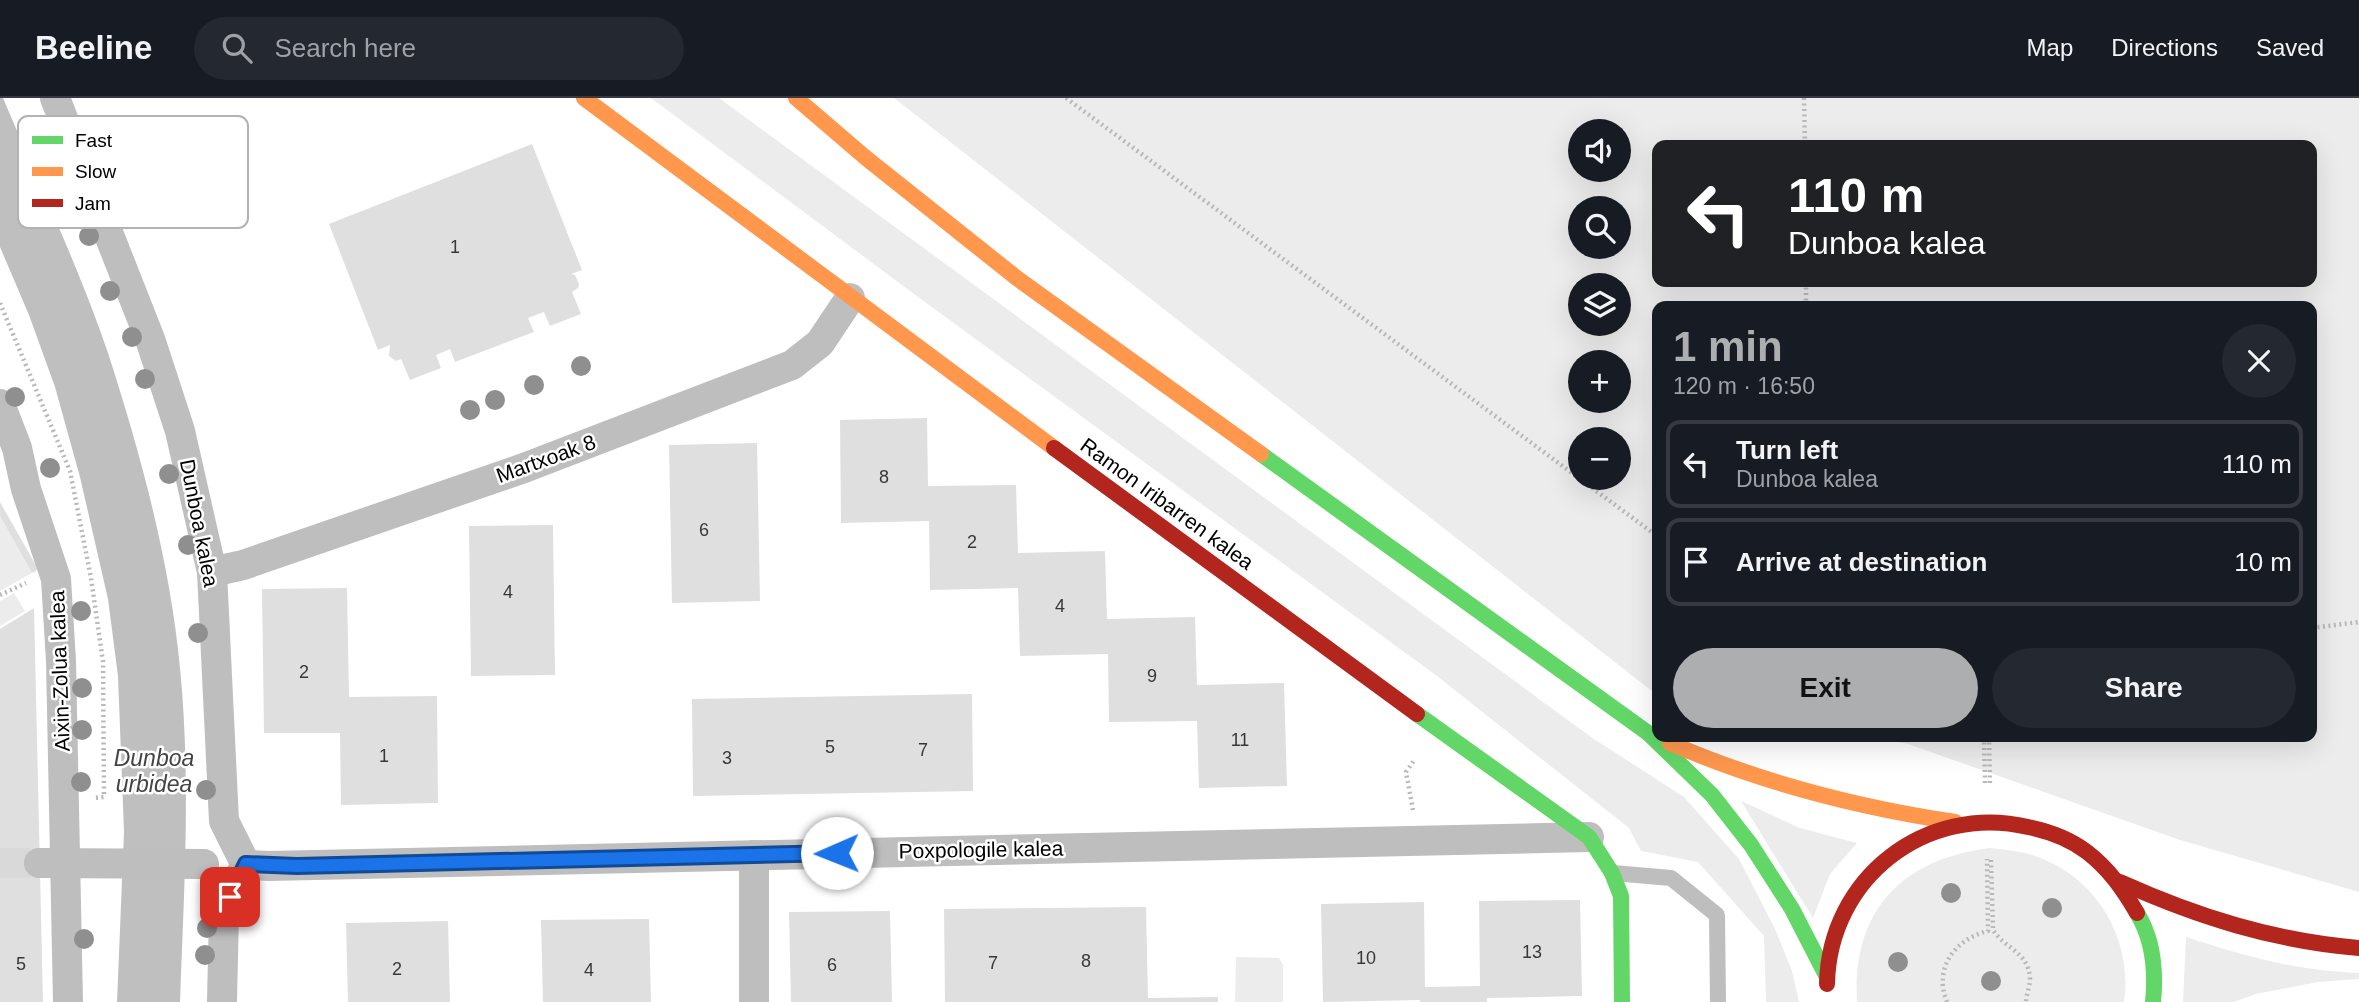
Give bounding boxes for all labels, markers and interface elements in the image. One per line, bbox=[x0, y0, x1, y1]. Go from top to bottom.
search box bbox=[194, 17, 684, 80]
text: Beeline bbox=[35, 29, 152, 66]
icon: search bbox=[218, 29, 256, 67]
text: Search here bbox=[274, 33, 416, 63]
text: Map bbox=[2027, 34, 2073, 61]
text: Directions bbox=[2111, 34, 2218, 61]
text: Saved bbox=[2256, 34, 2324, 61]
legend bbox=[18, 116, 248, 228]
map controls bbox=[1568, 119, 1631, 490]
button: sound bbox=[1568, 119, 1631, 182]
text: Fast bbox=[75, 130, 113, 151]
text: Slow bbox=[75, 161, 116, 182]
icon: left bbox=[1673, 168, 1764, 259]
text: 110 m bbox=[1788, 168, 1924, 222]
text: Jam bbox=[75, 193, 111, 214]
button: search bbox=[1568, 196, 1631, 259]
text: Dunboa kalea bbox=[1788, 225, 1985, 261]
house number: 1 bbox=[450, 237, 460, 257]
button: layers bbox=[1568, 273, 1631, 336]
text: 1 min bbox=[1673, 323, 1783, 370]
button: close bbox=[2222, 324, 2296, 398]
button: + bbox=[1568, 350, 1631, 413]
text: 120 m · 16:50 bbox=[1673, 373, 1815, 399]
button: − bbox=[1568, 427, 1631, 490]
street label: Martxoak 8 bbox=[493, 430, 599, 487]
street label: Ramon Iribarren kalea bbox=[1076, 433, 1258, 574]
text: Turn left bbox=[1736, 435, 1838, 465]
icon: left bbox=[1677, 445, 1715, 483]
text: 110 m bbox=[2222, 449, 2292, 479]
street label: Dunboa kalea bbox=[176, 457, 223, 589]
text: Dunboa kalea bbox=[1736, 466, 1878, 492]
house number: 8 bbox=[879, 467, 889, 487]
house number: 6 bbox=[699, 520, 709, 540]
house number: 2 bbox=[967, 532, 977, 552]
icon: arrive bbox=[1677, 543, 1715, 581]
text: Arrive at destination bbox=[1736, 547, 1987, 577]
text: 10 m bbox=[2234, 547, 2292, 577]
house number: 4 bbox=[503, 582, 513, 602]
street label: Aixin-Zolua kalea bbox=[45, 590, 74, 752]
house number: 4 bbox=[1055, 596, 1065, 616]
button: Exit bbox=[1673, 648, 1978, 728]
button: Share bbox=[1992, 648, 2296, 728]
house number: 2 bbox=[299, 662, 309, 682]
house number: 9 bbox=[1147, 666, 1157, 686]
house number: 11 bbox=[1231, 730, 1249, 750]
house number: 5 bbox=[825, 737, 835, 757]
house number: 7 bbox=[918, 740, 928, 760]
water label: Dunboa urbidea bbox=[114, 745, 194, 797]
house number: 1 bbox=[379, 746, 389, 766]
house number: 3 bbox=[722, 748, 732, 768]
position arrow bbox=[800, 816, 874, 890]
street label: Poxpologile kalea bbox=[898, 837, 1064, 862]
pin bbox=[200, 867, 260, 927]
icon: arrive bbox=[211, 878, 249, 916]
house number: 13 bbox=[1522, 942, 1542, 962]
house number: 10 bbox=[1356, 948, 1376, 968]
house number: 8 bbox=[1081, 951, 1091, 971]
house number: 7 bbox=[988, 953, 998, 973]
house number: 5 bbox=[16, 954, 26, 974]
house number: 6 bbox=[827, 955, 837, 975]
house number: 2 bbox=[392, 959, 402, 979]
house number: 4 bbox=[584, 960, 594, 980]

